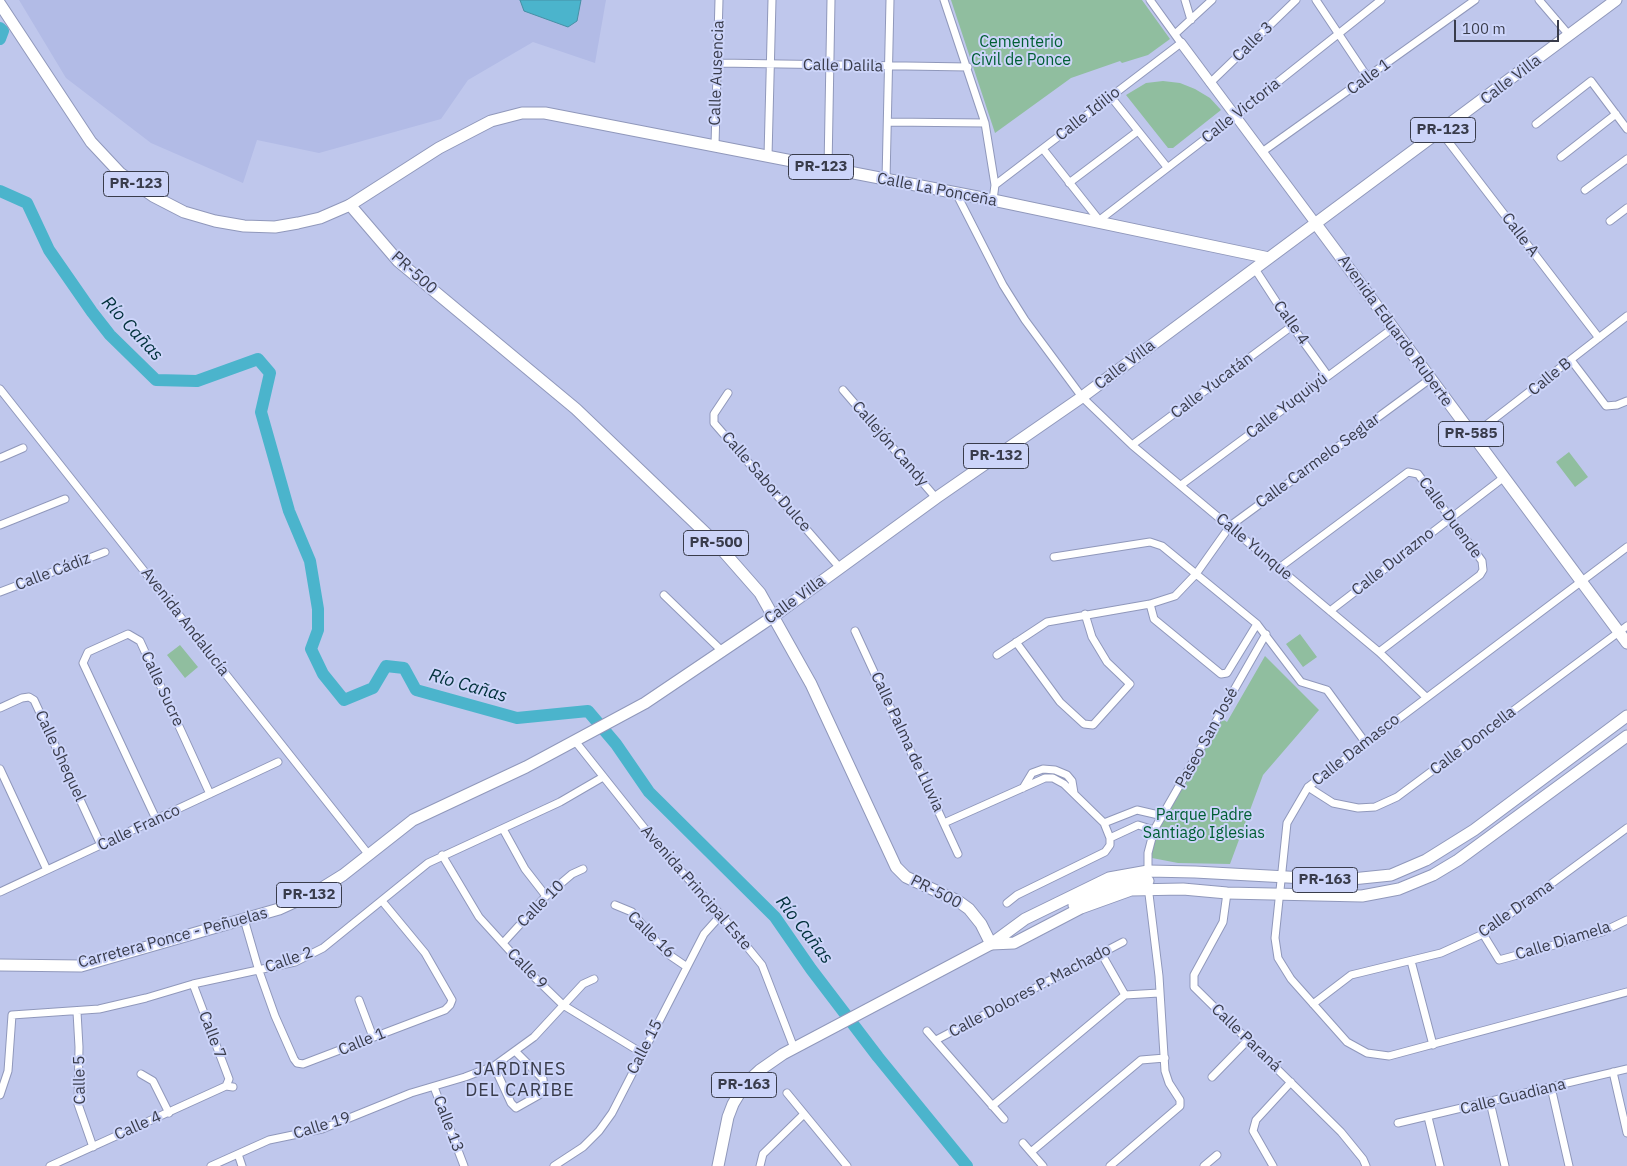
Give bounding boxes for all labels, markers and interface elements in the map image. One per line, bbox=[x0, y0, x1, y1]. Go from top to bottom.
scale bar bbox=[1457, 10, 1562, 42]
street label: Calle 3 bbox=[1229, 18, 1277, 66]
text: 100 m bbox=[1462, 19, 1506, 38]
street label: Calle Ausencia bbox=[706, 20, 728, 126]
park label: Cementerio Civil de Ponce bbox=[971, 32, 1071, 70]
street label: Calle Villa bbox=[1477, 51, 1545, 109]
street label: Calle 1 bbox=[1343, 55, 1395, 99]
street label: Calle Dalila bbox=[803, 56, 883, 76]
street label: Calle Victoria bbox=[1198, 74, 1284, 148]
street label: Calle Idilio bbox=[1052, 83, 1124, 145]
road number: PR-123 bbox=[1410, 118, 1476, 142]
road number: PR-123 bbox=[788, 154, 854, 180]
street label: Calle La Ponceña bbox=[875, 169, 999, 211]
road number: PR-123 bbox=[104, 172, 168, 196]
street label: Calle A bbox=[1497, 209, 1543, 261]
street label: PR-500 bbox=[387, 248, 441, 298]
street label: Avenida Eduardo Ruberte bbox=[1334, 251, 1456, 411]
water label: Río Cañas bbox=[97, 292, 167, 366]
street label: Calle 4 bbox=[1269, 297, 1313, 349]
street label: Calle Villa bbox=[1091, 336, 1159, 394]
street label: Calle Yucatán bbox=[1167, 349, 1257, 423]
street label: Calle B bbox=[1524, 354, 1576, 400]
street label: Calle Yuquiyú bbox=[1242, 369, 1332, 443]
street label: Callejón Candy bbox=[848, 397, 932, 491]
street label: Calle Carmelo Seglar bbox=[1252, 409, 1384, 513]
road number: PR-585 bbox=[1438, 422, 1504, 446]
street label: Calle Sabor Dulce bbox=[717, 428, 815, 536]
road number: PR-132 bbox=[964, 444, 1028, 468]
street label: Calle Duende bbox=[1414, 474, 1486, 562]
street label: Calle Yunque bbox=[1212, 509, 1296, 585]
street label: Calle Durazno bbox=[1348, 524, 1438, 600]
road number: PR-500 bbox=[684, 530, 748, 556]
street label: Calle Cádiz bbox=[13, 549, 93, 595]
street label: Avenida Andalucía bbox=[137, 564, 233, 680]
street label: Calle Villa bbox=[761, 571, 829, 629]
street label: Calle Sucre bbox=[136, 648, 188, 730]
water label: Río Cañas bbox=[426, 665, 510, 707]
street label: Calle Palma de Lluvia bbox=[866, 669, 948, 815]
street label: Paseo San José bbox=[1172, 684, 1242, 792]
street label: Calle Doncella bbox=[1426, 703, 1520, 779]
street label: Calle Shequel bbox=[31, 707, 89, 805]
street label: Calle Damasco bbox=[1308, 710, 1404, 790]
street label: Calle Franco bbox=[95, 801, 183, 855]
park label: Parque Padre Santiago Iglesias bbox=[1143, 805, 1265, 843]
street label: Avenida Principal Este bbox=[637, 822, 755, 954]
road number: PR-163 bbox=[1292, 868, 1358, 892]
street label: PR-500 bbox=[907, 871, 965, 913]
street label: Calle 10 bbox=[513, 876, 569, 932]
street label: Calle Drama bbox=[1475, 876, 1557, 942]
road number: PR-132 bbox=[276, 882, 342, 908]
water label: Río Cañas bbox=[771, 892, 837, 968]
street label: Carretera Ponce - Peñuelas bbox=[76, 903, 270, 973]
street label: Calle 16 bbox=[623, 908, 679, 962]
street label: Calle Diamela bbox=[1513, 917, 1613, 965]
street label: Calle Dolores P. Machado bbox=[946, 940, 1114, 1042]
street label: Calle 2 bbox=[263, 943, 315, 977]
street label: Calle 9 bbox=[503, 945, 551, 993]
street label: Calle Paraná bbox=[1207, 1000, 1285, 1076]
street label: Calle 7 bbox=[194, 1009, 230, 1061]
street label: Calle 15 bbox=[623, 1016, 667, 1078]
street label: Calle 1 bbox=[336, 1024, 388, 1060]
street label: Calle 5 bbox=[70, 1055, 90, 1105]
district label: JARDINES DEL CARIBE bbox=[464, 1059, 576, 1102]
road number: PR-163 bbox=[712, 1072, 776, 1098]
street label: Calle Guadiana bbox=[1458, 1075, 1568, 1119]
street label: Calle 13 bbox=[428, 1093, 468, 1155]
street label: Calle 4 bbox=[112, 1107, 164, 1145]
street label: Calle 19 bbox=[291, 1108, 353, 1144]

